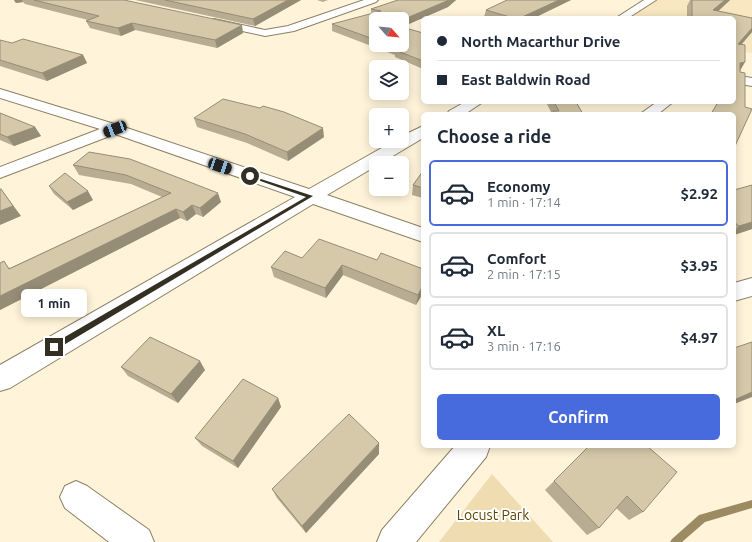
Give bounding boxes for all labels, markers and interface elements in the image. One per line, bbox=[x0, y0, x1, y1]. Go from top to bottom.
north arrow bbox=[369, 12, 409, 52]
map controls bbox=[369, 12, 409, 196]
text: North Macarthur Drive bbox=[461, 33, 620, 50]
button: layers bbox=[369, 60, 409, 100]
text: East Baldwin Road bbox=[461, 71, 591, 88]
button: + bbox=[369, 108, 409, 148]
car bbox=[102, 119, 128, 139]
text: Choose a ride bbox=[437, 126, 551, 146]
car bbox=[207, 156, 233, 176]
button: − bbox=[369, 156, 409, 196]
route start bbox=[241, 167, 259, 185]
icon: car bbox=[439, 175, 475, 211]
text: Economy bbox=[487, 178, 551, 195]
text: $2.92 bbox=[680, 185, 718, 202]
text: 1 min · 17:14 bbox=[487, 195, 561, 209]
icon: car bbox=[439, 247, 475, 283]
text: Comfort bbox=[487, 250, 546, 267]
text: $3.95 bbox=[680, 257, 718, 274]
text: 2 min · 17:15 bbox=[487, 267, 561, 281]
callout: 1 min bbox=[21, 289, 87, 317]
text: 1 min bbox=[38, 296, 70, 310]
icon: car bbox=[439, 319, 475, 355]
text: XL bbox=[487, 322, 505, 339]
text: $4.97 bbox=[680, 329, 718, 346]
route end bbox=[45, 338, 63, 356]
text: 3 min · 17:16 bbox=[487, 339, 561, 353]
button: Confirm bbox=[437, 394, 720, 440]
park label: Locust Park bbox=[457, 507, 529, 523]

